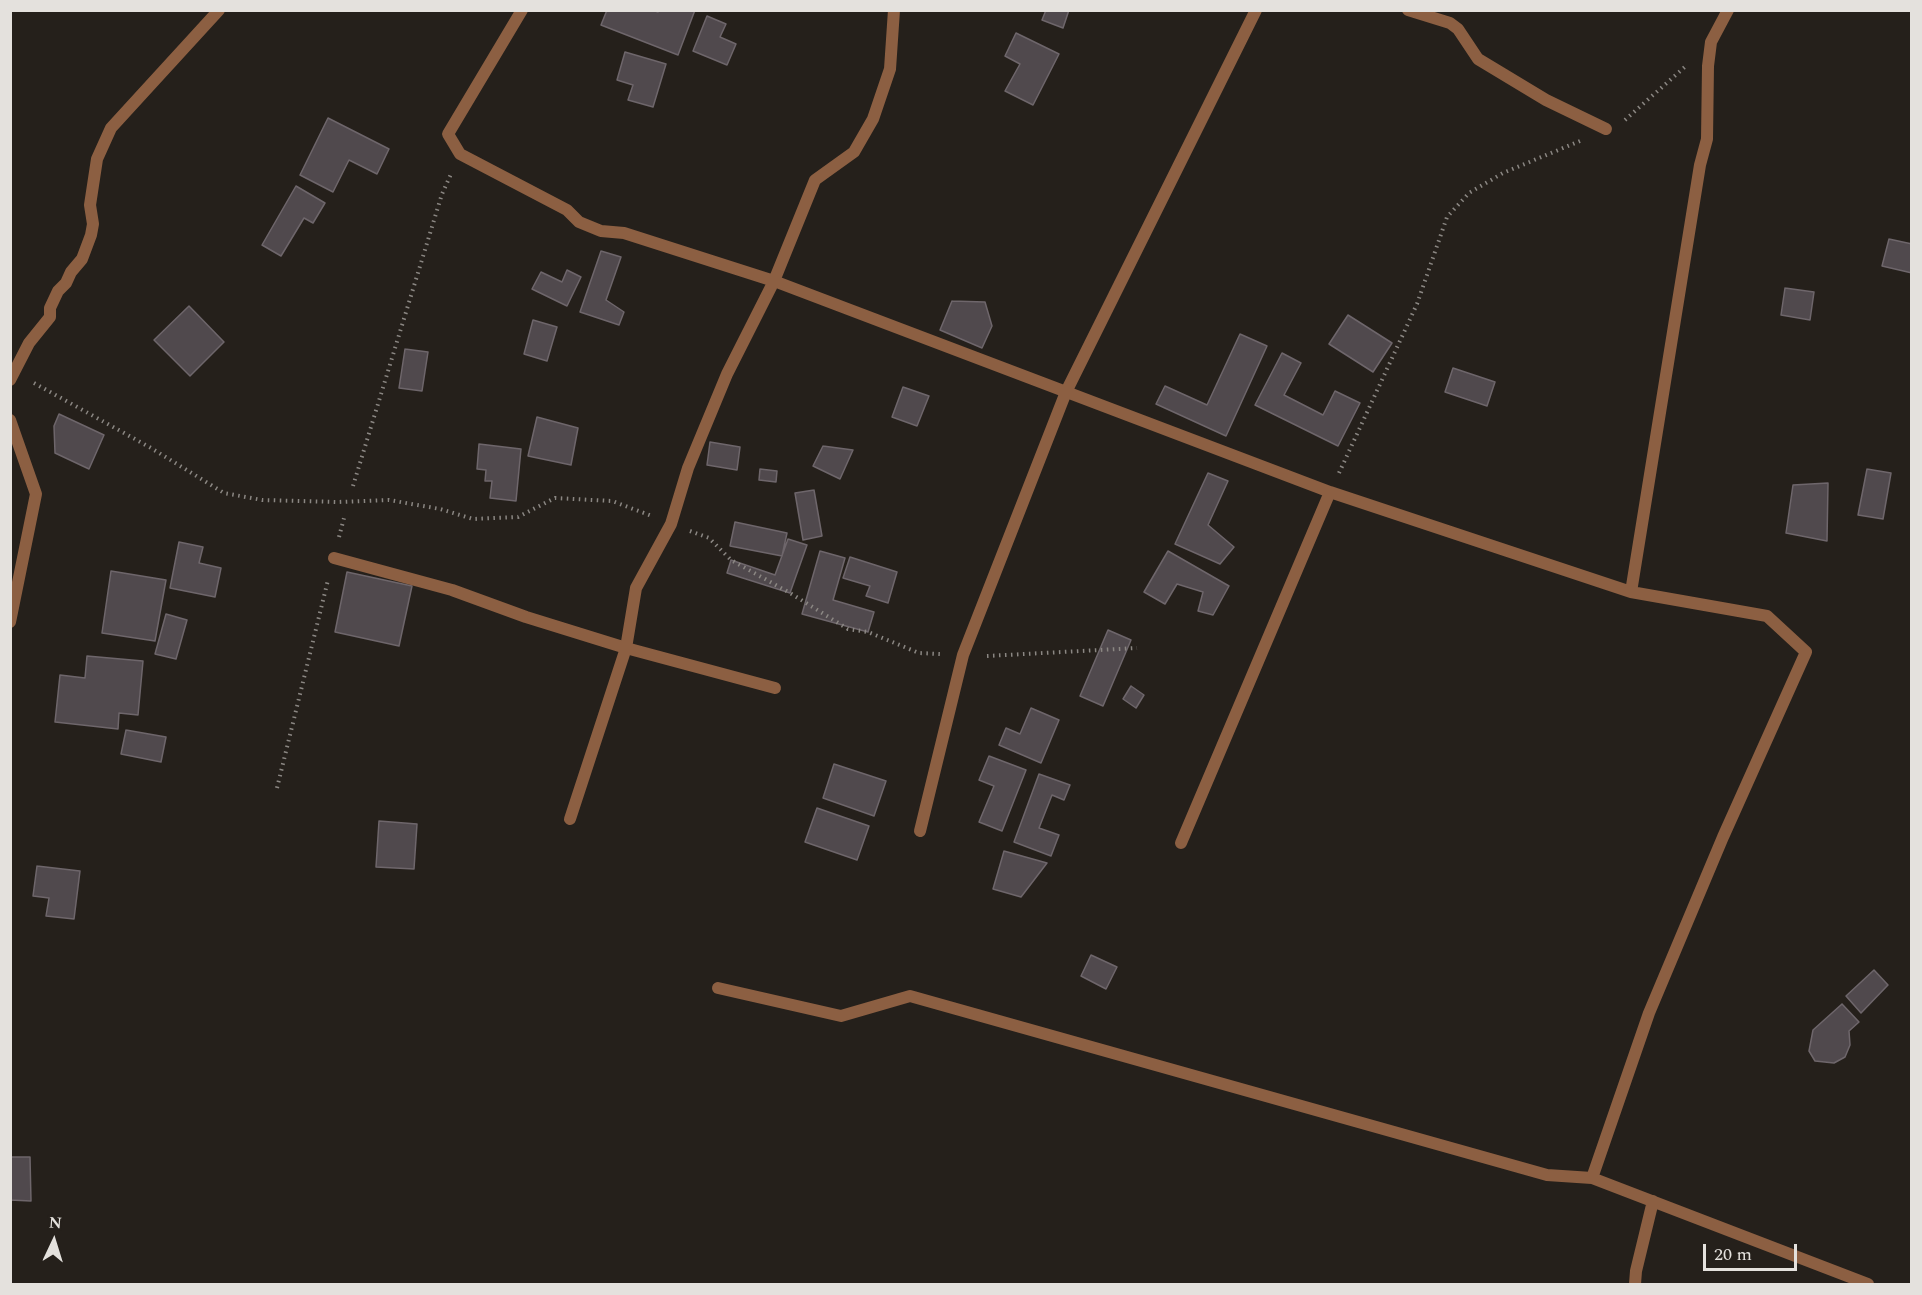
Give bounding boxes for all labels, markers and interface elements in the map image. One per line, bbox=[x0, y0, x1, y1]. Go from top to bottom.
north arrow bbox=[24, 1211, 84, 1271]
text: N bbox=[48, 1211, 63, 1235]
scale bar bbox=[1706, 1232, 1800, 1270]
text: 20 m bbox=[1714, 1241, 1752, 1268]

